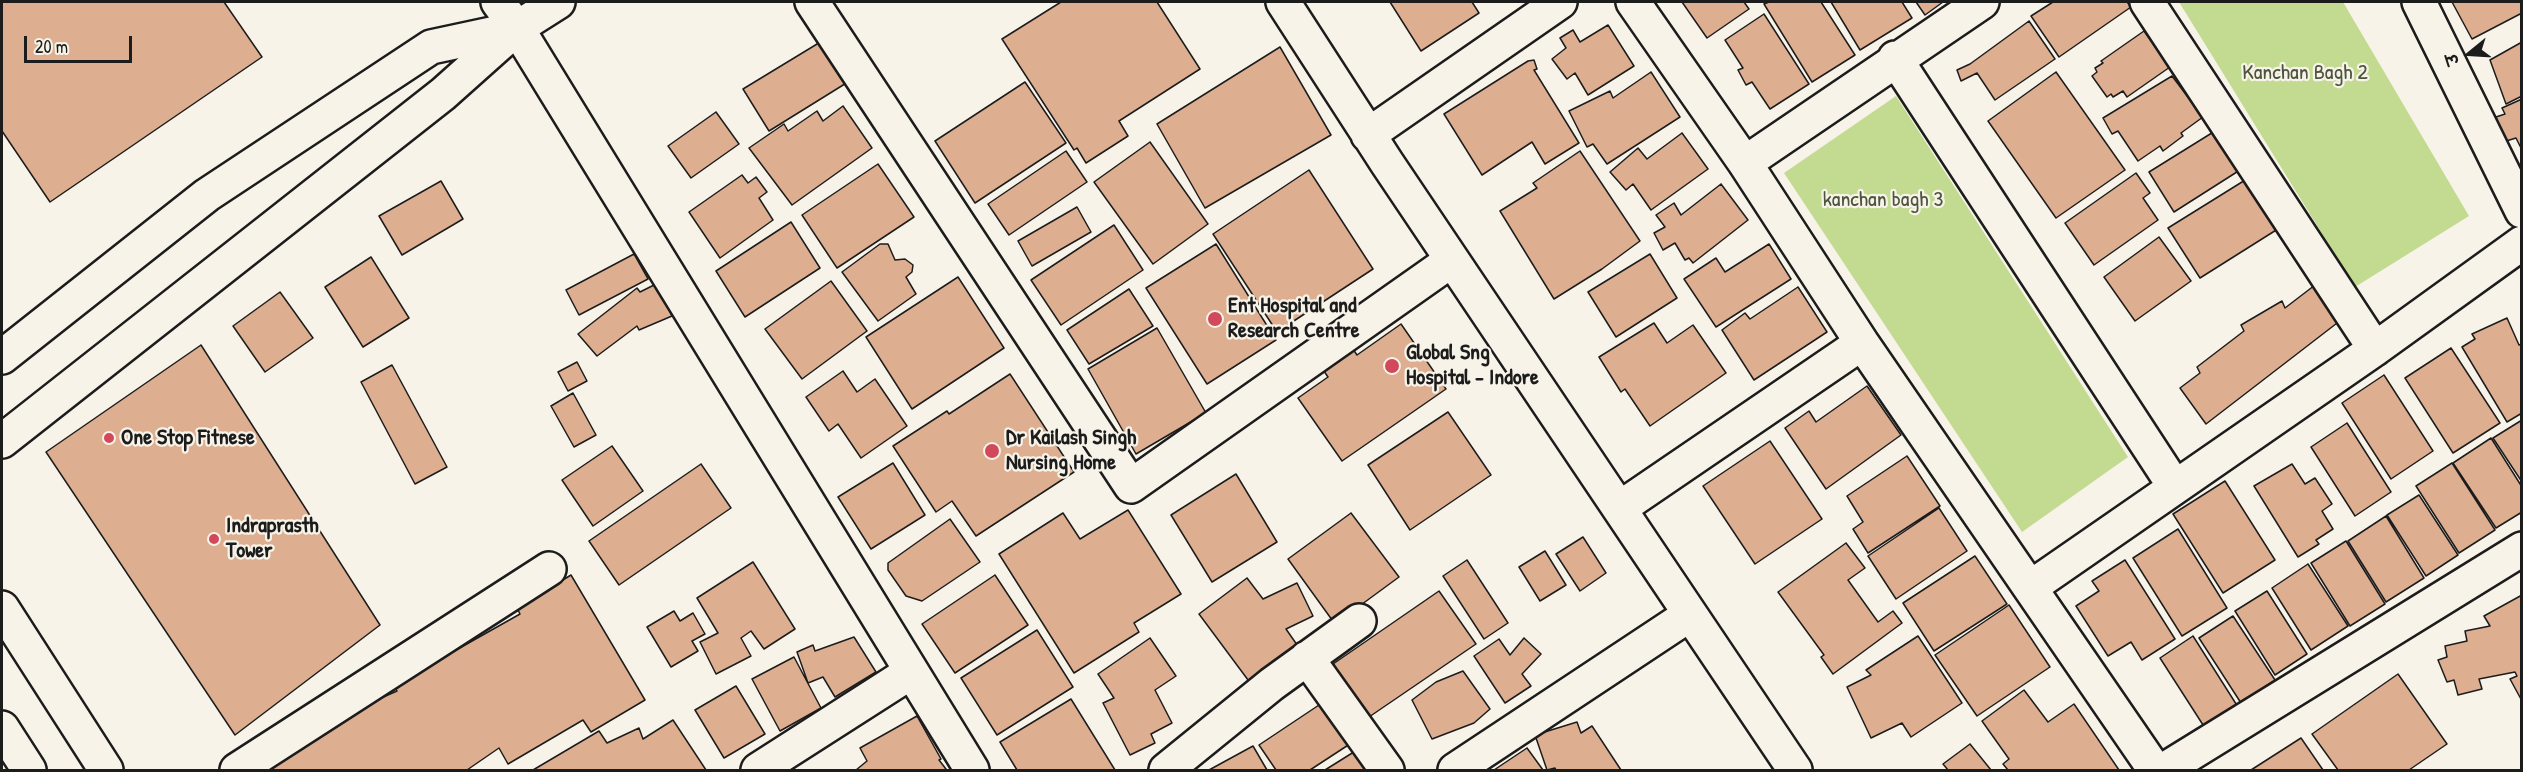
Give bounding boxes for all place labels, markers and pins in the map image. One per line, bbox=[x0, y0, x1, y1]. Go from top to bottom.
place label: Ent Hospital and Research Centre bbox=[1228, 293, 1359, 344]
marker: Ent Hospital and Research Centre bbox=[1206, 310, 1224, 328]
place label: Global Sng Hospital - Indore bbox=[1406, 340, 1539, 392]
marker: Global Sng Hospital - Indore bbox=[1383, 357, 1401, 375]
place label: One Stop Fitnese bbox=[121, 425, 255, 451]
place label: Dr Kailash Singh Nursing Home bbox=[1006, 425, 1136, 476]
marker: One Stop Fitnese bbox=[102, 431, 116, 445]
marker: Dr Kailash Singh Nursing Home bbox=[983, 442, 1001, 460]
place label: Indraprasth Tower bbox=[226, 513, 319, 564]
marker: Indraprasth Tower bbox=[207, 532, 221, 546]

